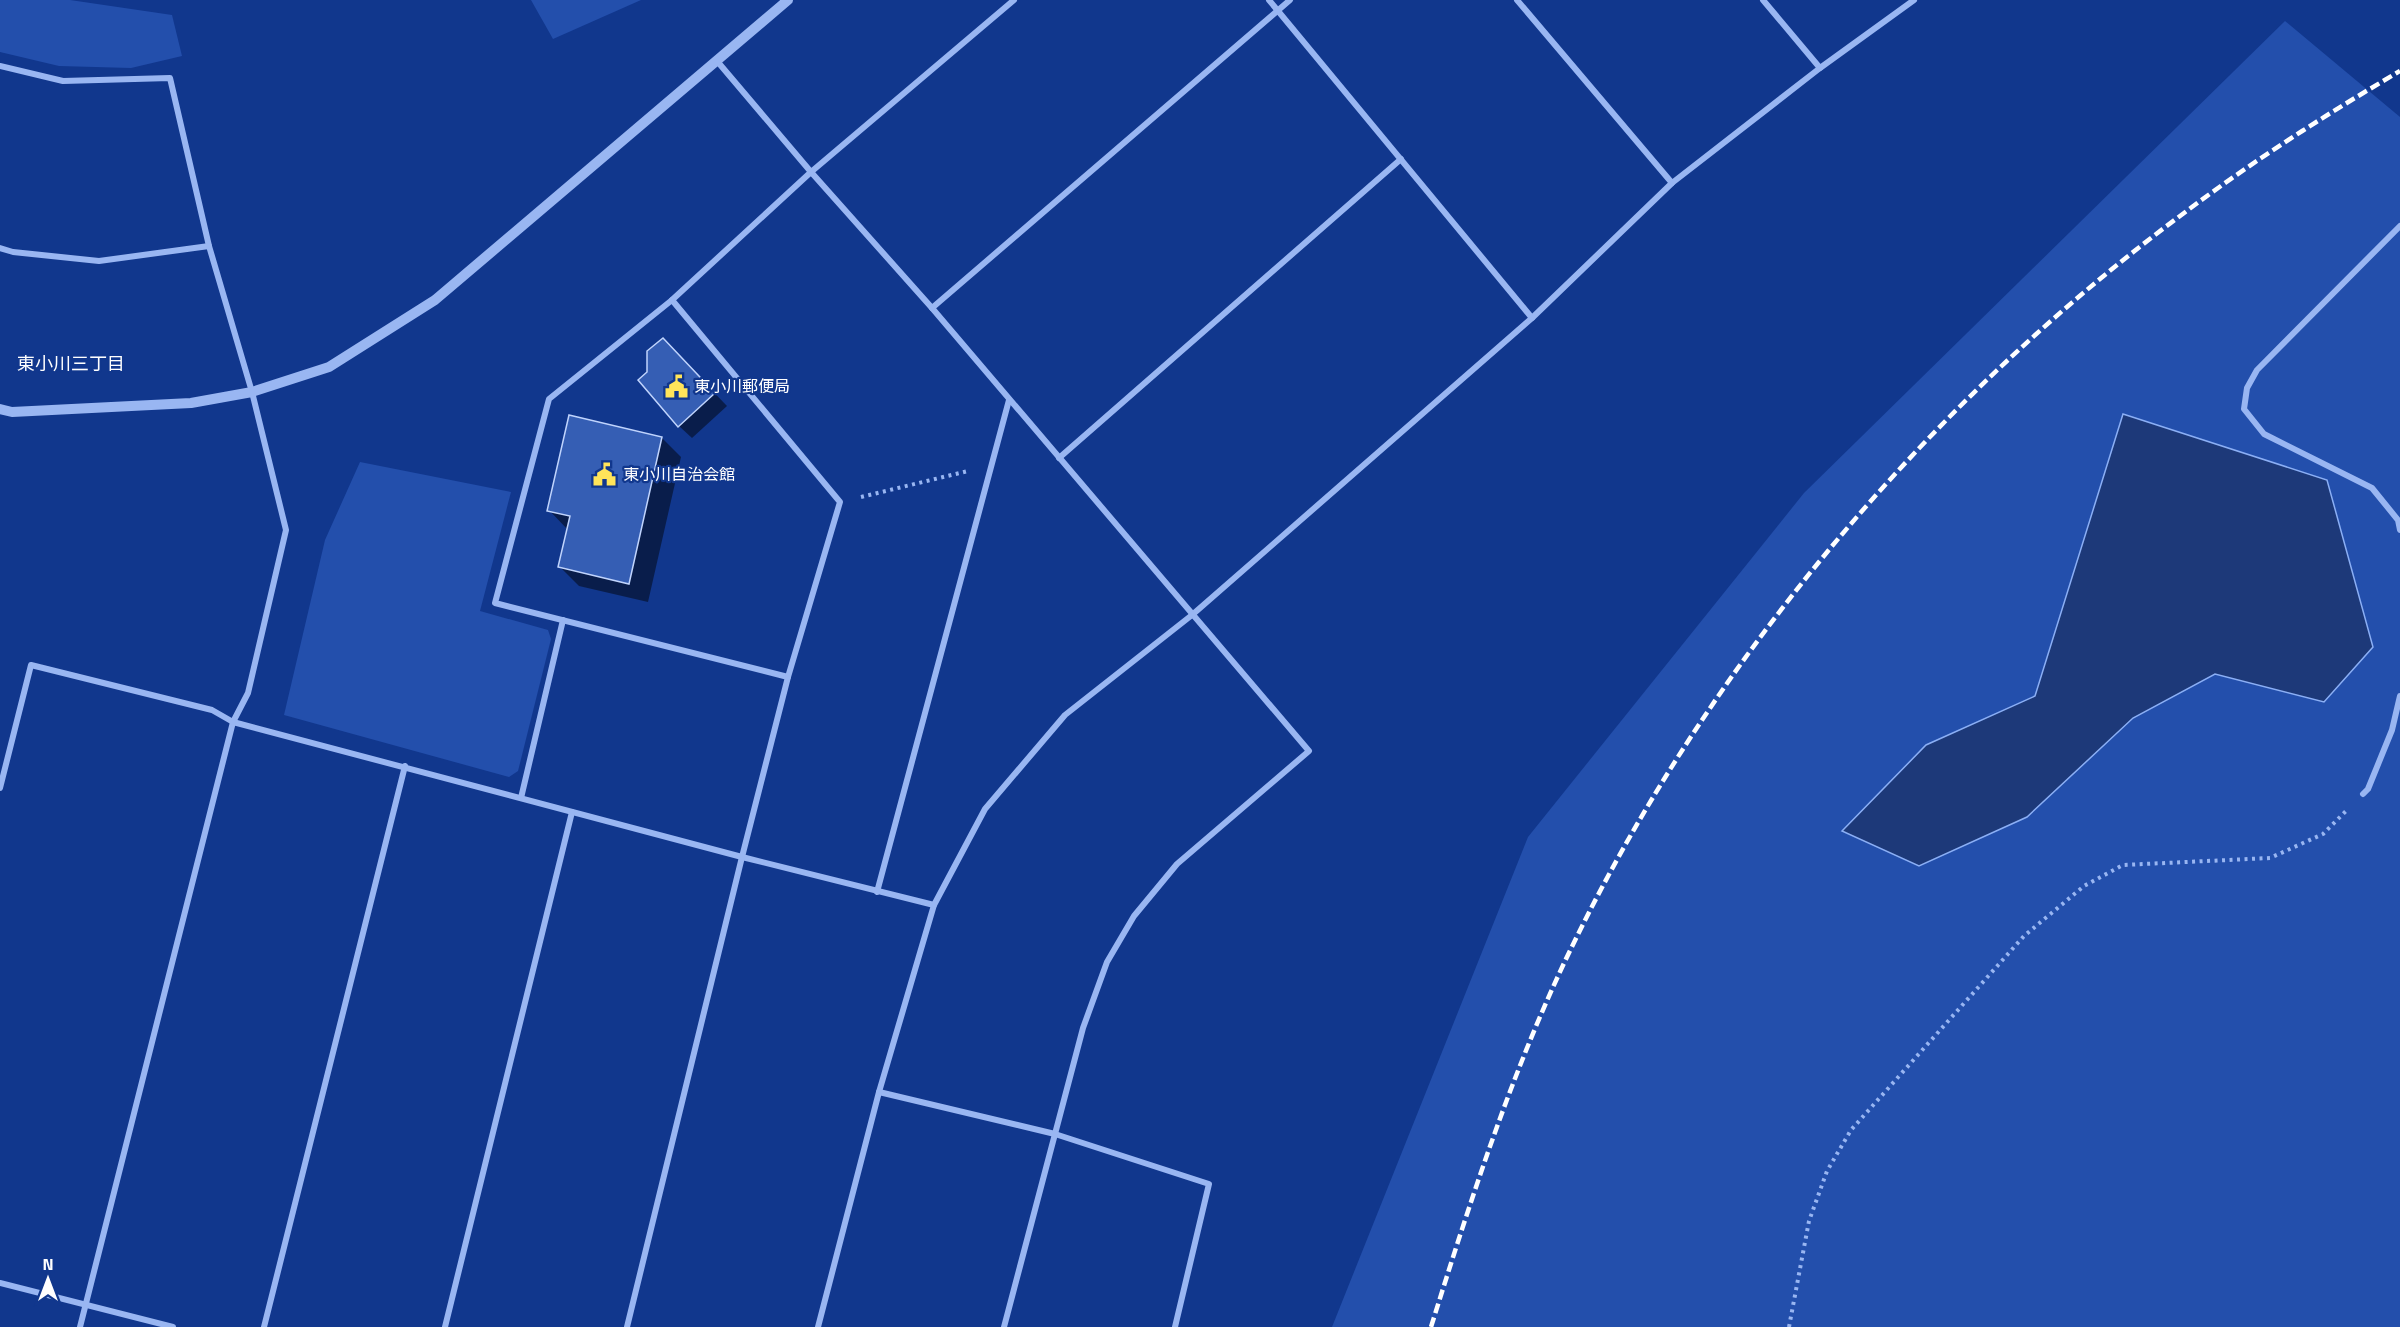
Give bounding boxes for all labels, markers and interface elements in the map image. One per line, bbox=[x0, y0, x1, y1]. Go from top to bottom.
district label: 東小川三丁目 bbox=[17, 350, 125, 377]
public building icon: 東小川郵便局 bbox=[663, 373, 689, 399]
place label: 東小川郵便局 bbox=[694, 374, 790, 398]
public building icon: 東小川自治会館 bbox=[592, 461, 618, 487]
place label: 東小川自治会館 bbox=[623, 462, 735, 486]
north arrow bbox=[18, 1249, 78, 1309]
text: N bbox=[42, 1252, 54, 1276]

